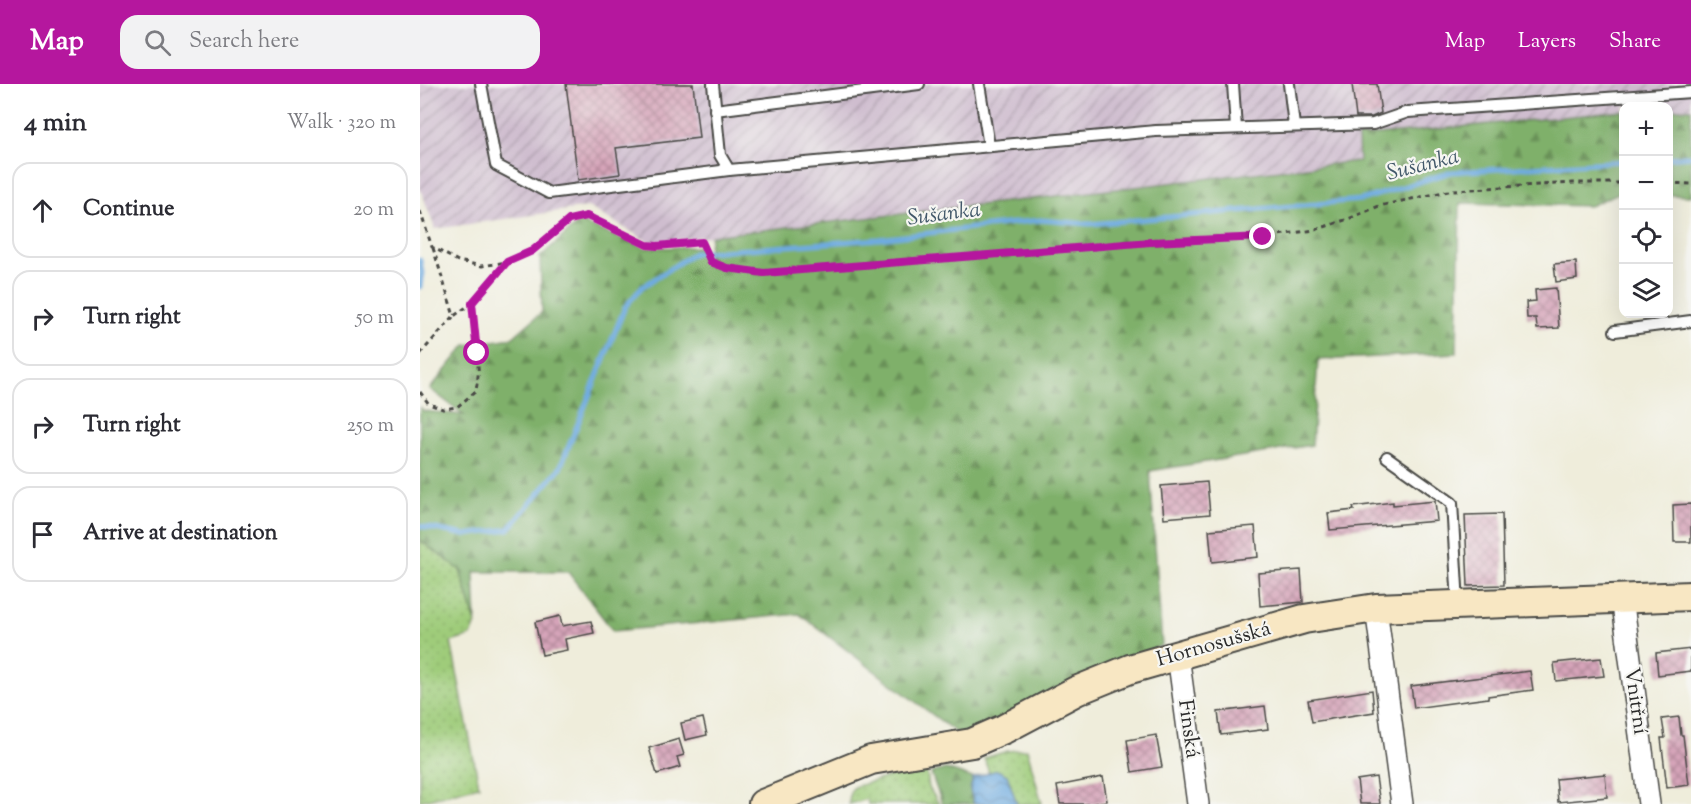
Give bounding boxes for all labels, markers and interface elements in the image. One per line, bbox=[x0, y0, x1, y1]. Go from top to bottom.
search box bbox=[120, 15, 540, 69]
text: Map bbox=[30, 22, 84, 62]
icon: search bbox=[141, 26, 174, 59]
text: Search here bbox=[189, 26, 299, 58]
text: Map bbox=[1445, 27, 1485, 57]
text: Layers bbox=[1518, 27, 1576, 57]
text: Share bbox=[1609, 27, 1661, 57]
map controls bbox=[1619, 102, 1673, 318]
button: + bbox=[1619, 102, 1673, 156]
text: 4 min bbox=[24, 105, 87, 142]
text: Walk · 320 m bbox=[287, 109, 396, 138]
water label: Sušanka bbox=[1384, 142, 1462, 190]
button: − bbox=[1619, 156, 1673, 210]
icon: ahead bbox=[26, 194, 59, 227]
text: Continue bbox=[83, 194, 174, 226]
water label: Sušanka bbox=[906, 195, 982, 235]
text: 20 m bbox=[353, 196, 394, 225]
button: locate bbox=[1619, 210, 1673, 264]
route end bbox=[1249, 223, 1275, 249]
button: layers bbox=[1619, 264, 1673, 318]
icon: right bbox=[26, 302, 59, 335]
text: Turn right bbox=[83, 302, 180, 334]
text: 50 m bbox=[356, 304, 394, 333]
route start bbox=[463, 339, 489, 365]
icon: right bbox=[26, 410, 59, 443]
text: Turn right bbox=[83, 410, 180, 442]
text: 250 m bbox=[346, 412, 394, 441]
icon: arrive bbox=[26, 518, 59, 551]
text: Arrive at destination bbox=[83, 518, 278, 550]
street label: Hornosušská bbox=[1153, 614, 1275, 676]
street label: Vnitřní bbox=[1615, 666, 1655, 736]
street label: Finská bbox=[1169, 698, 1207, 761]

